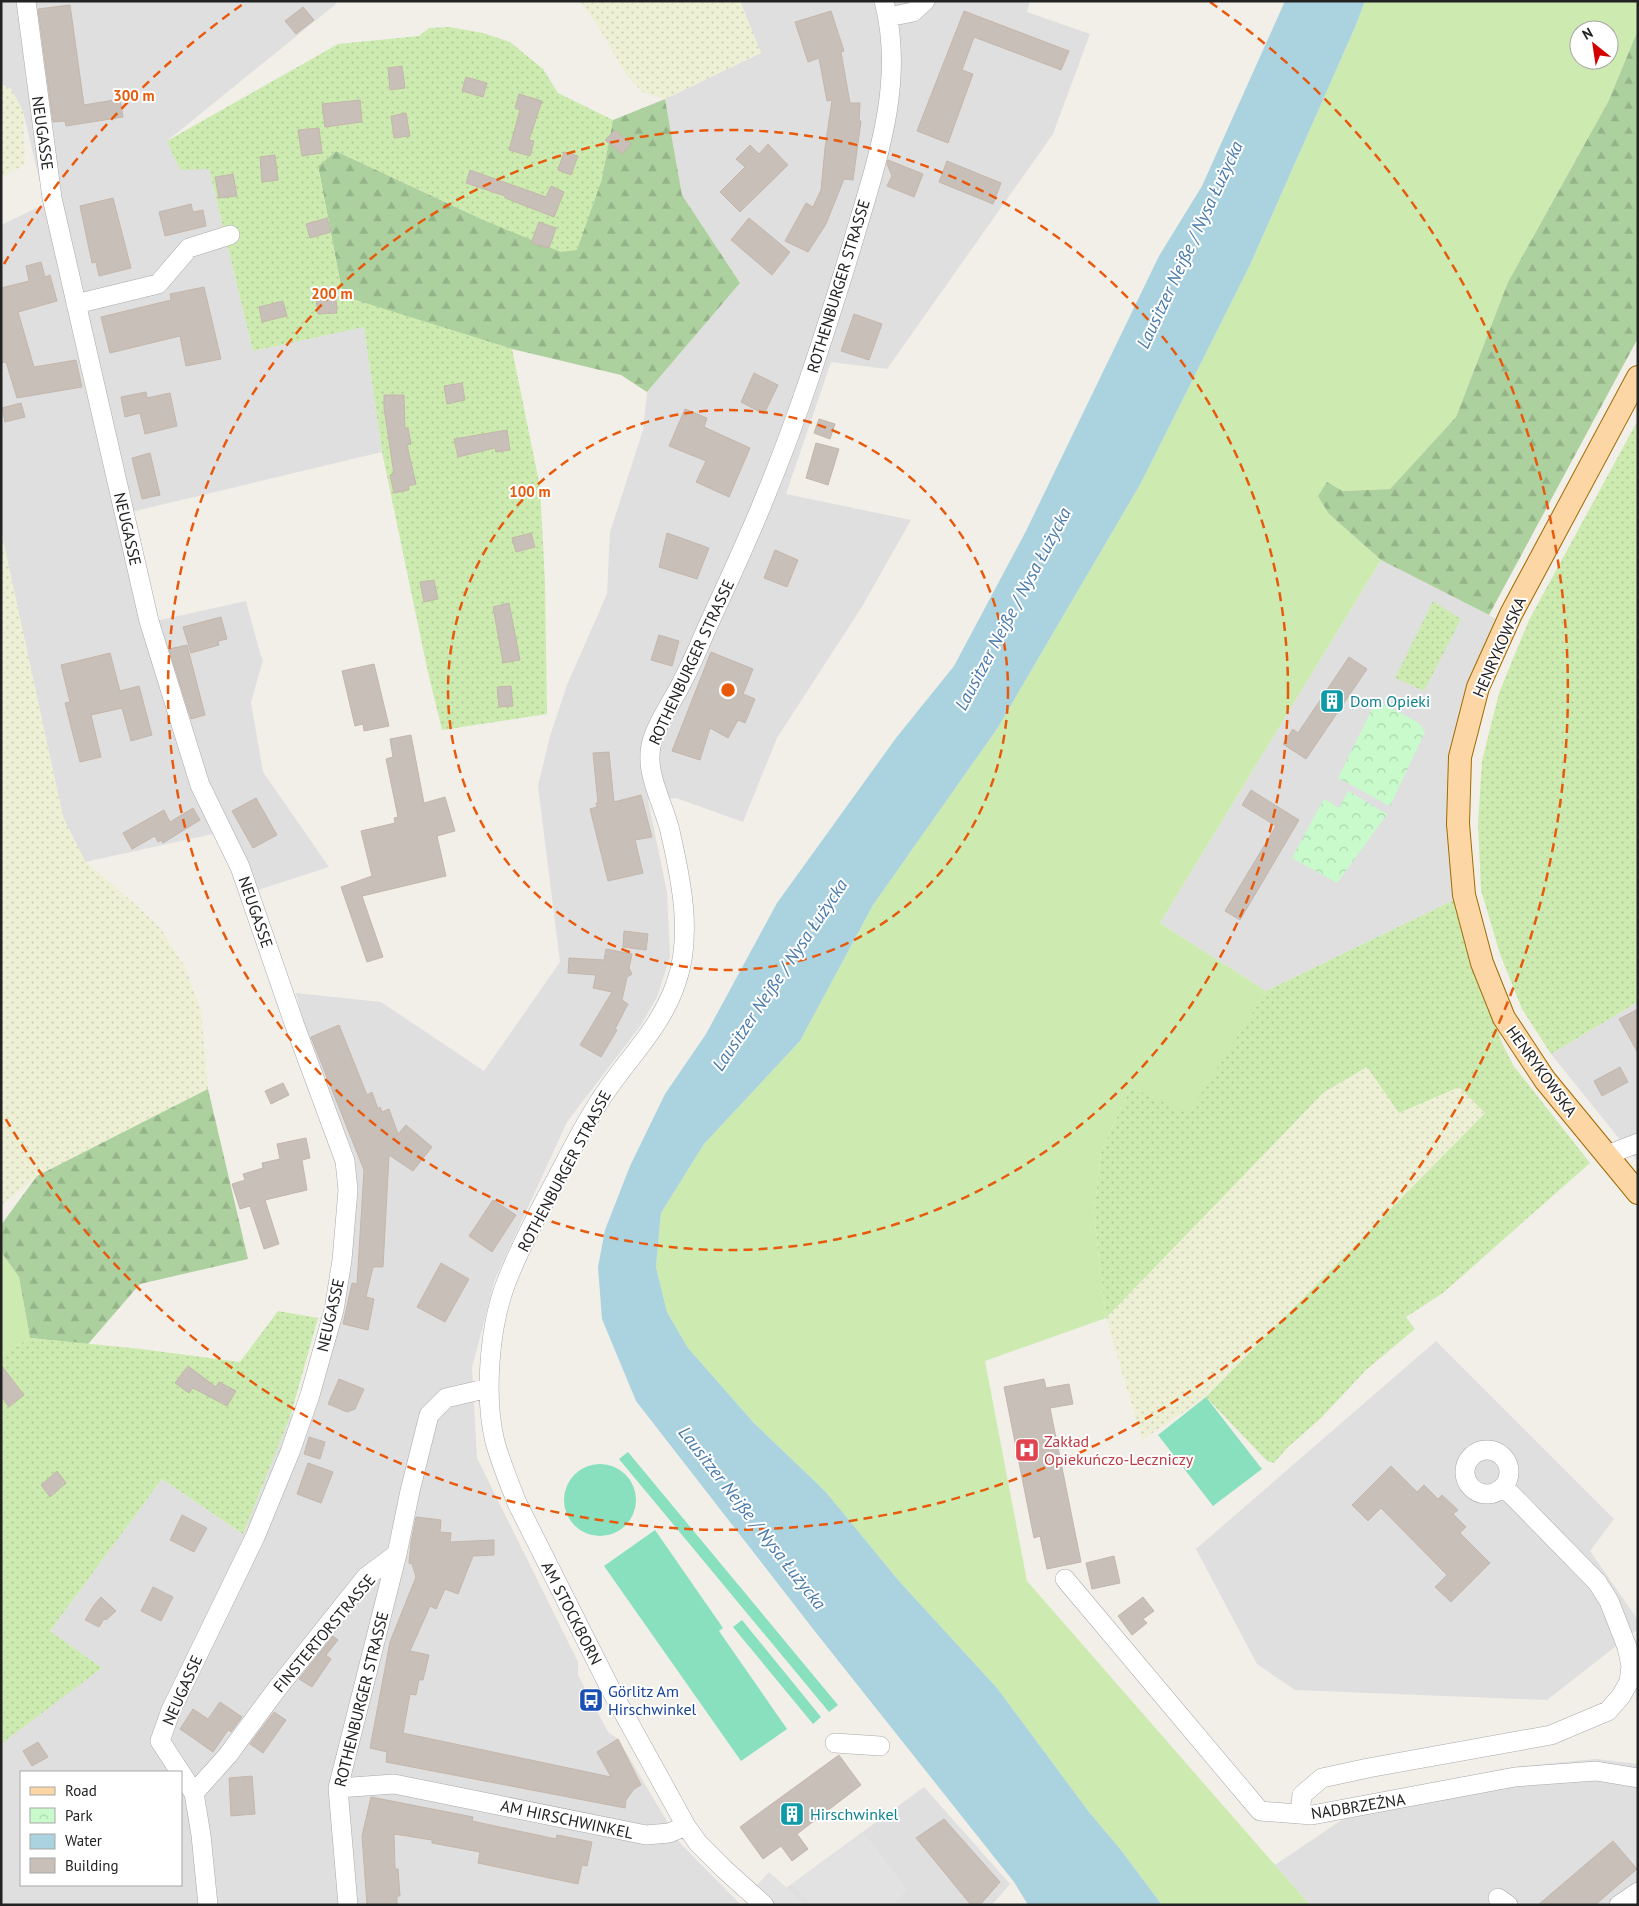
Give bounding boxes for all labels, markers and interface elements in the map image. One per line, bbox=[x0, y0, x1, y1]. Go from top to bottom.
north arrow bbox=[1569, 20, 1619, 70]
text: N bbox=[1579, 24, 1596, 44]
text: 300 m bbox=[113, 86, 155, 105]
street label: NEUGASSE bbox=[28, 95, 58, 171]
water label: Lausitzer Neiße / Nysa Łużycka bbox=[1131, 137, 1248, 352]
street label: ROTHENBURGER STRASSE bbox=[802, 197, 874, 375]
text: 200 m bbox=[311, 284, 353, 303]
text: 100 m bbox=[509, 482, 551, 501]
street label: NEUGASSE bbox=[110, 490, 146, 568]
water label: Lausitzer Neiße / Nysa Łużycka bbox=[949, 503, 1076, 714]
street label: ROTHENBURGER STRASSE bbox=[644, 576, 738, 748]
street label: HENRYKOWSKA bbox=[1468, 593, 1530, 700]
centre of rings bbox=[719, 681, 737, 699]
building icon: Dom Opieki bbox=[1319, 688, 1345, 714]
place label: Dom Opieki bbox=[1350, 691, 1430, 711]
street label: NEUGASSE bbox=[234, 874, 278, 950]
water label: Lausitzer Neiße / Nysa Łużycka bbox=[707, 874, 853, 1075]
street label: HENRYKOWSKA bbox=[1502, 1022, 1582, 1121]
street label: ROTHENBURGER STRASSE bbox=[513, 1087, 615, 1255]
street label: NEUGASSE bbox=[312, 1276, 348, 1354]
water label: Lausitzer Neiße / Nysa Łużycka bbox=[674, 1421, 831, 1614]
place label: Zakład Opiekuńczo-Leczniczy bbox=[1044, 1431, 1194, 1469]
hospital icon: Zakład Opiekuńczo-Leczniczy bbox=[1014, 1437, 1040, 1463]
street label: AM STOCKBORN bbox=[537, 1558, 607, 1668]
street label: FINSTERTORSTRASSE bbox=[269, 1570, 379, 1696]
street label: ROTHENBURGER STRASSE bbox=[330, 1609, 392, 1789]
street label: NEUGASSE bbox=[158, 1652, 206, 1728]
place label: Görlitz Am Hirschwinkel bbox=[608, 1681, 697, 1719]
bus stop icon: Görlitz Am Hirschwinkel bbox=[578, 1687, 604, 1713]
legend bbox=[20, 1771, 182, 1886]
text: Road bbox=[65, 1781, 97, 1800]
street label: NADBRZEŻNA bbox=[1309, 1789, 1407, 1823]
street label: AM HIRSCHWINKEL bbox=[499, 1795, 635, 1843]
building icon: Hirschwinkel bbox=[779, 1801, 805, 1827]
place label: Hirschwinkel bbox=[810, 1804, 899, 1824]
text: Park bbox=[65, 1806, 93, 1825]
text: Water bbox=[65, 1831, 102, 1850]
text: Building bbox=[65, 1856, 119, 1875]

